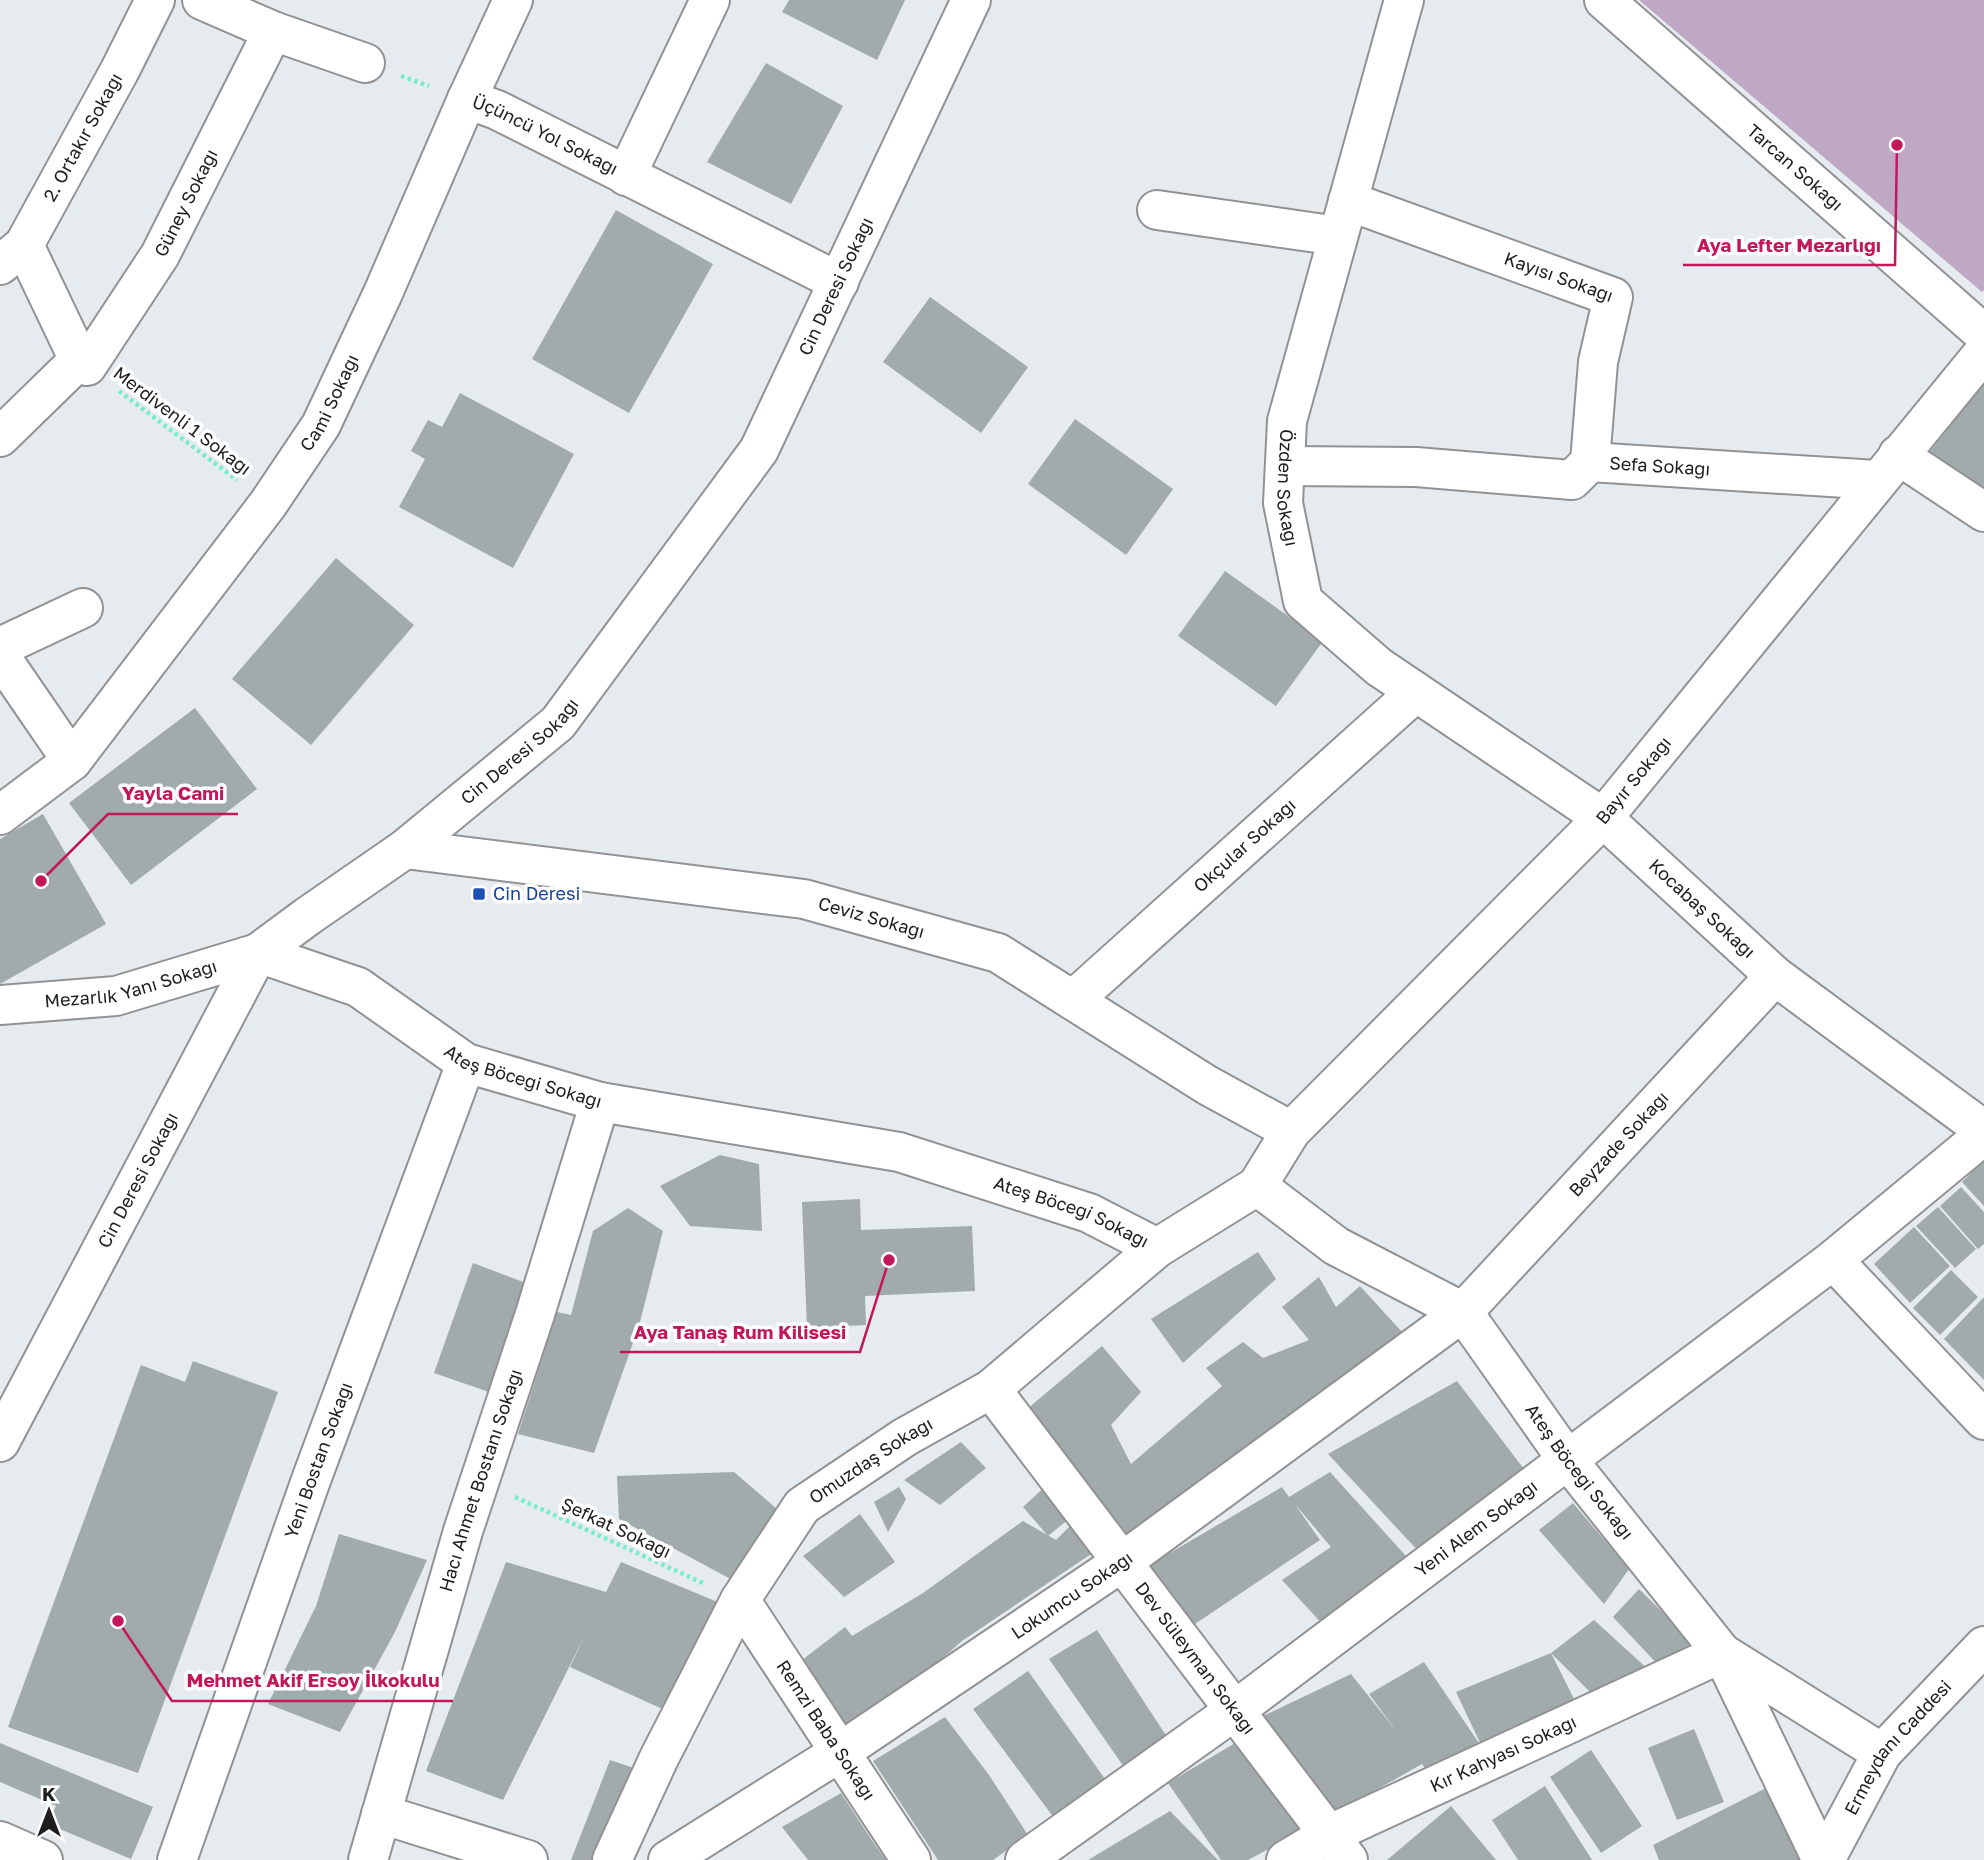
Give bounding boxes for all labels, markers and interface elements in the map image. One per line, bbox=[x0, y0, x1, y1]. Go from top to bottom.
street label: 2. Ortakır Sokağı bbox=[38, 69, 126, 205]
street label: Üçüncü Yol Sokağı bbox=[469, 90, 622, 179]
street label: Tarcan Sokağı bbox=[1743, 119, 1848, 215]
street label: Güney Sokağı bbox=[149, 145, 222, 260]
street label: Cin Deresi Sokağı bbox=[793, 213, 877, 359]
callout: Aya Lefter Mezarlığı bbox=[1683, 225, 1895, 265]
text: Aya Lefter Mezarlığı bbox=[1697, 233, 1881, 256]
street label: Kayısı Sokağı bbox=[1501, 247, 1616, 306]
street label: Cami Sokağı bbox=[295, 350, 363, 455]
street label: Merdivenli 1 Sokağı bbox=[109, 361, 256, 479]
street label: Özden Sokağı bbox=[1273, 429, 1304, 548]
street label: Sefa Sokağı bbox=[1609, 451, 1711, 480]
street label: Cin Deresi Sokağı bbox=[456, 693, 583, 808]
street label: Bayır Sokağı bbox=[1591, 732, 1675, 828]
callout: Yayla Cami bbox=[108, 774, 238, 814]
text: Yayla Cami bbox=[122, 781, 224, 804]
street label: Okçular Sokağı bbox=[1189, 793, 1300, 896]
street label: Kocabaş Sokağı bbox=[1645, 854, 1760, 962]
place label: Cin Deresi bbox=[493, 882, 580, 904]
marker: Cin Deresi bbox=[471, 886, 487, 902]
street label: Ceviz Sokağı bbox=[816, 892, 927, 942]
street label: Mezarlık Yanı Sokağı bbox=[44, 954, 219, 1012]
street label: Ateş Böceği Sokağı bbox=[440, 1039, 605, 1112]
street label: Beyzade Sokağı bbox=[1564, 1086, 1672, 1201]
street label: Cin Deresi Sokağı bbox=[92, 1108, 182, 1251]
street label: Ateş Böceği Sokağı bbox=[991, 1171, 1153, 1252]
callout: Aya Tanaş Rum Kilisesi bbox=[620, 1312, 860, 1352]
text: Aya Tanaş Rum Kilisesi bbox=[634, 1320, 846, 1343]
street label: Hacı Ahmet Bostanı Sokağı bbox=[434, 1366, 526, 1594]
street label: Yeni Bostan Sokağı bbox=[279, 1379, 356, 1541]
street label: Ateş Böceği Sokağı bbox=[1521, 1399, 1639, 1543]
street label: Omuzdaş Sokağı bbox=[804, 1412, 936, 1508]
street label: Yeni Alem Sokağı bbox=[1410, 1475, 1541, 1581]
street label: Şefkat Sokağı bbox=[558, 1492, 675, 1562]
street label: Lokumcu Sokağı bbox=[1007, 1546, 1136, 1643]
street label: Dev Süleyman Sokağı bbox=[1131, 1577, 1261, 1738]
street label: Remzi Baba Sokağı bbox=[772, 1655, 881, 1804]
callout: Mehmet Akif Ersoy İlkokulu bbox=[172, 1661, 453, 1701]
text: Mehmet Akif Ersoy İlkokulu bbox=[186, 1668, 440, 1691]
street label: Ermeydanı Caddesi bbox=[1839, 1675, 1956, 1818]
street label: Kır Kahyası Sokağı bbox=[1426, 1710, 1580, 1796]
north arrow bbox=[14, 1776, 84, 1846]
text: K bbox=[42, 1782, 56, 1805]

